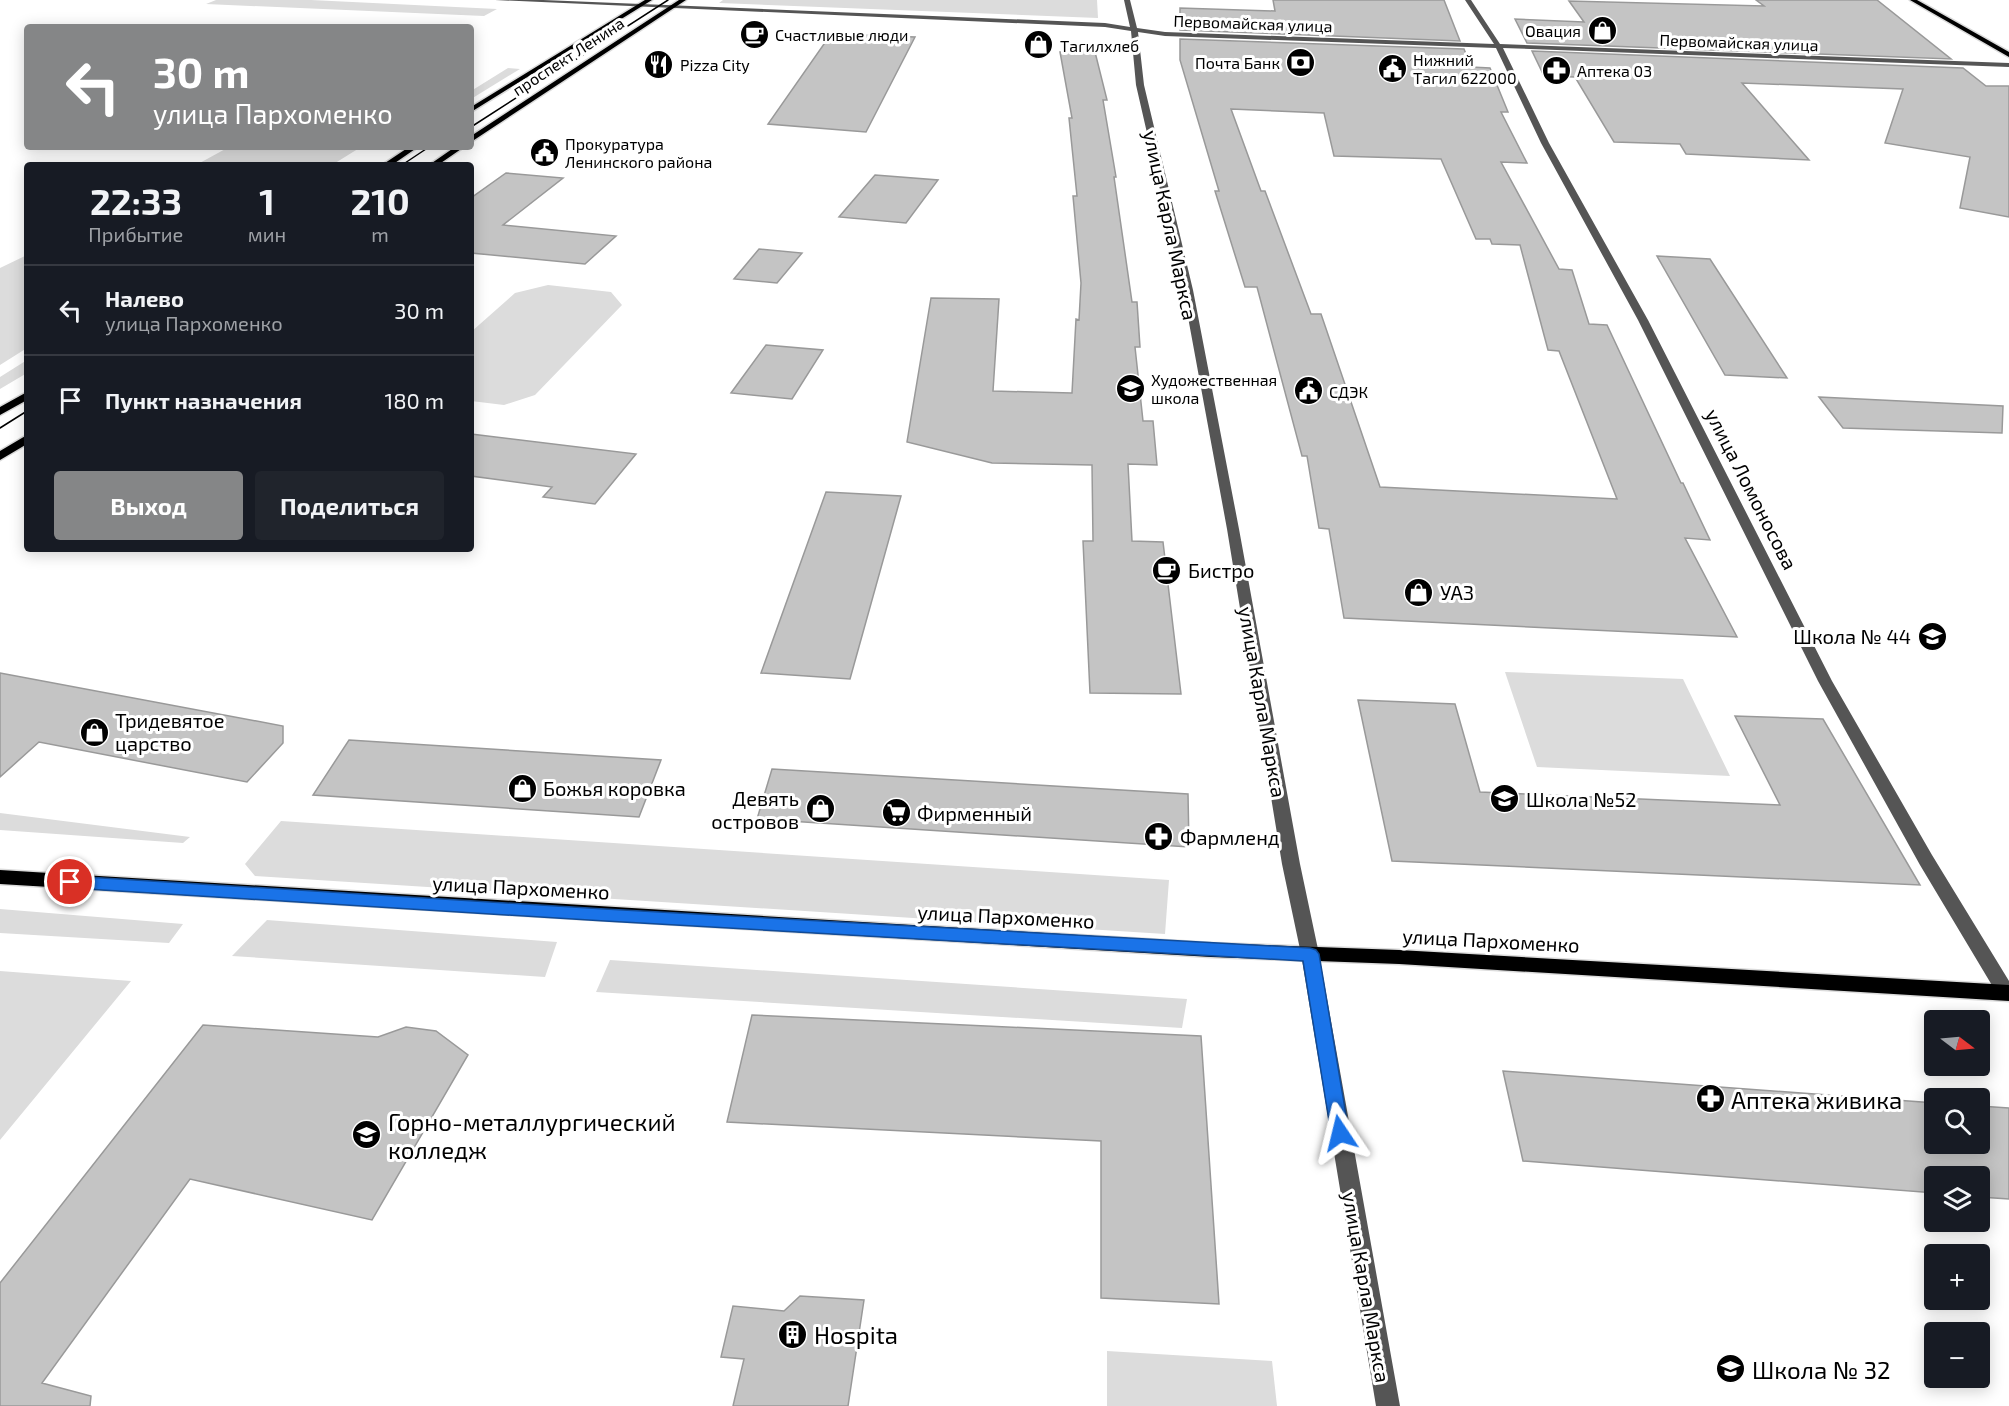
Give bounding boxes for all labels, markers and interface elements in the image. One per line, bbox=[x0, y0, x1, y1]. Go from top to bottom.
street label: Первомайская улица bbox=[1173, 11, 1333, 36]
street label: проспект Ленина bbox=[509, 13, 627, 99]
shop icon: Овация bbox=[1586, 14, 1618, 46]
cafe icon: Счастливые люди bbox=[738, 18, 770, 50]
place label: Овация bbox=[1525, 21, 1581, 40]
place label: Счастливые люди bbox=[775, 25, 908, 44]
shop icon: Тагилхлеб bbox=[1023, 29, 1055, 61]
street label: Первомайская улица bbox=[1659, 30, 1819, 55]
place label: Тагилхлеб bbox=[1060, 36, 1139, 55]
text: 30 m bbox=[153, 46, 249, 96]
bank icon: Почта Банк bbox=[1285, 46, 1317, 78]
icon: left bbox=[54, 48, 132, 126]
restaurant icon: Pizza City bbox=[643, 48, 675, 80]
place label: Нижний Тагил 622000 bbox=[1413, 50, 1517, 87]
public building icon: Нижний Тагил 622000 bbox=[1376, 52, 1408, 84]
place label: Почта Банк bbox=[1195, 53, 1280, 72]
pharmacy icon: Аптека 03 bbox=[1540, 54, 1572, 86]
place label: Pizza City bbox=[680, 55, 750, 74]
place label: Аптека 03 bbox=[1577, 61, 1652, 80]
text: улица Пархоменко bbox=[153, 97, 393, 129]
street label: улица Карла Маркса bbox=[1138, 128, 1203, 322]
place label: Прокуратура Ленинского района bbox=[565, 134, 712, 171]
public building icon: Прокуратура Ленинского района bbox=[528, 136, 560, 168]
text: 22:33 bbox=[90, 179, 182, 222]
text: 1 bbox=[259, 179, 275, 222]
text: 210 bbox=[350, 179, 410, 222]
text: Прибытие bbox=[88, 222, 183, 246]
text: мин bbox=[248, 222, 286, 246]
text: m bbox=[371, 222, 389, 246]
text: Налево bbox=[105, 285, 184, 311]
icon: left bbox=[54, 294, 87, 327]
text: 30 m bbox=[394, 297, 444, 323]
text: улица Пархоменко bbox=[105, 311, 283, 335]
place label: Художественная школа bbox=[1151, 370, 1277, 407]
school or university icon: Художественная школа bbox=[1114, 372, 1146, 404]
public building icon: СДЭК bbox=[1292, 375, 1324, 407]
place label: СДЭК bbox=[1329, 382, 1368, 401]
icon: arrive bbox=[54, 384, 87, 417]
text: Пункт назначения bbox=[105, 387, 302, 413]
text: 180 m bbox=[384, 387, 444, 413]
street label: улица Ломоносова bbox=[1700, 405, 1803, 574]
button: Выход bbox=[54, 471, 243, 540]
button: Поделиться bbox=[255, 471, 444, 540]
cafe icon: Бистро bbox=[1151, 554, 1183, 586]
place label: Бистро bbox=[1188, 558, 1254, 582]
shop icon: УАЗ bbox=[1403, 576, 1435, 608]
place label: УАЗ bbox=[1440, 580, 1474, 604]
street label: улица Карла Маркса bbox=[1233, 605, 1292, 800]
school or university icon: Школа № 44 bbox=[1916, 620, 1948, 652]
place label: Школа № 44 bbox=[1793, 624, 1911, 648]
place label: Тридевятое царство bbox=[115, 708, 225, 755]
shop icon: Тридевятое царство bbox=[78, 716, 110, 748]
shop icon: Божья коровка bbox=[506, 772, 538, 804]
place label: Божья коровка bbox=[543, 776, 686, 800]
school or university icon: Школа №52 bbox=[1489, 783, 1521, 815]
place label: Девять островов bbox=[711, 786, 799, 833]
place label: Школа №52 bbox=[1526, 787, 1637, 811]
shop icon: Девять островов bbox=[804, 793, 836, 825]
supermarket icon: Фирменный bbox=[880, 797, 912, 829]
place label: Фирменный bbox=[917, 801, 1032, 825]
pharmacy icon: Фармленд bbox=[1143, 821, 1175, 853]
place label: Фармленд bbox=[1180, 825, 1280, 849]
pin bbox=[44, 856, 95, 907]
icon: arrive bbox=[53, 865, 86, 898]
street label: улица Пархоменко bbox=[432, 870, 610, 905]
street label: улица Пархоменко bbox=[917, 899, 1095, 934]
street label: улица Пархоменко bbox=[1402, 923, 1580, 958]
north arrow bbox=[1924, 1010, 1990, 1076]
map controls bbox=[1924, 1010, 1990, 1388]
pharmacy icon: Аптека живика bbox=[1694, 1083, 1726, 1115]
place label: Аптека живика bbox=[1731, 1085, 1902, 1114]
button: search bbox=[1924, 1088, 1990, 1154]
position arrow bbox=[1308, 1101, 1372, 1165]
place label: Горно-металлургический колледж bbox=[388, 1107, 676, 1164]
school or university icon: Горно-металлургический колледж bbox=[351, 1119, 383, 1151]
button: layers bbox=[1924, 1166, 1990, 1232]
street label: улица Карла Маркса bbox=[1337, 1190, 1396, 1385]
button: + bbox=[1924, 1244, 1990, 1310]
building icon: Hospita bbox=[777, 1318, 809, 1350]
place label: Hospita bbox=[814, 1320, 898, 1349]
button: − bbox=[1924, 1322, 1990, 1388]
school or university icon: Школа № 32 bbox=[1715, 1353, 1747, 1385]
place label: Школа № 32 bbox=[1752, 1355, 1890, 1384]

